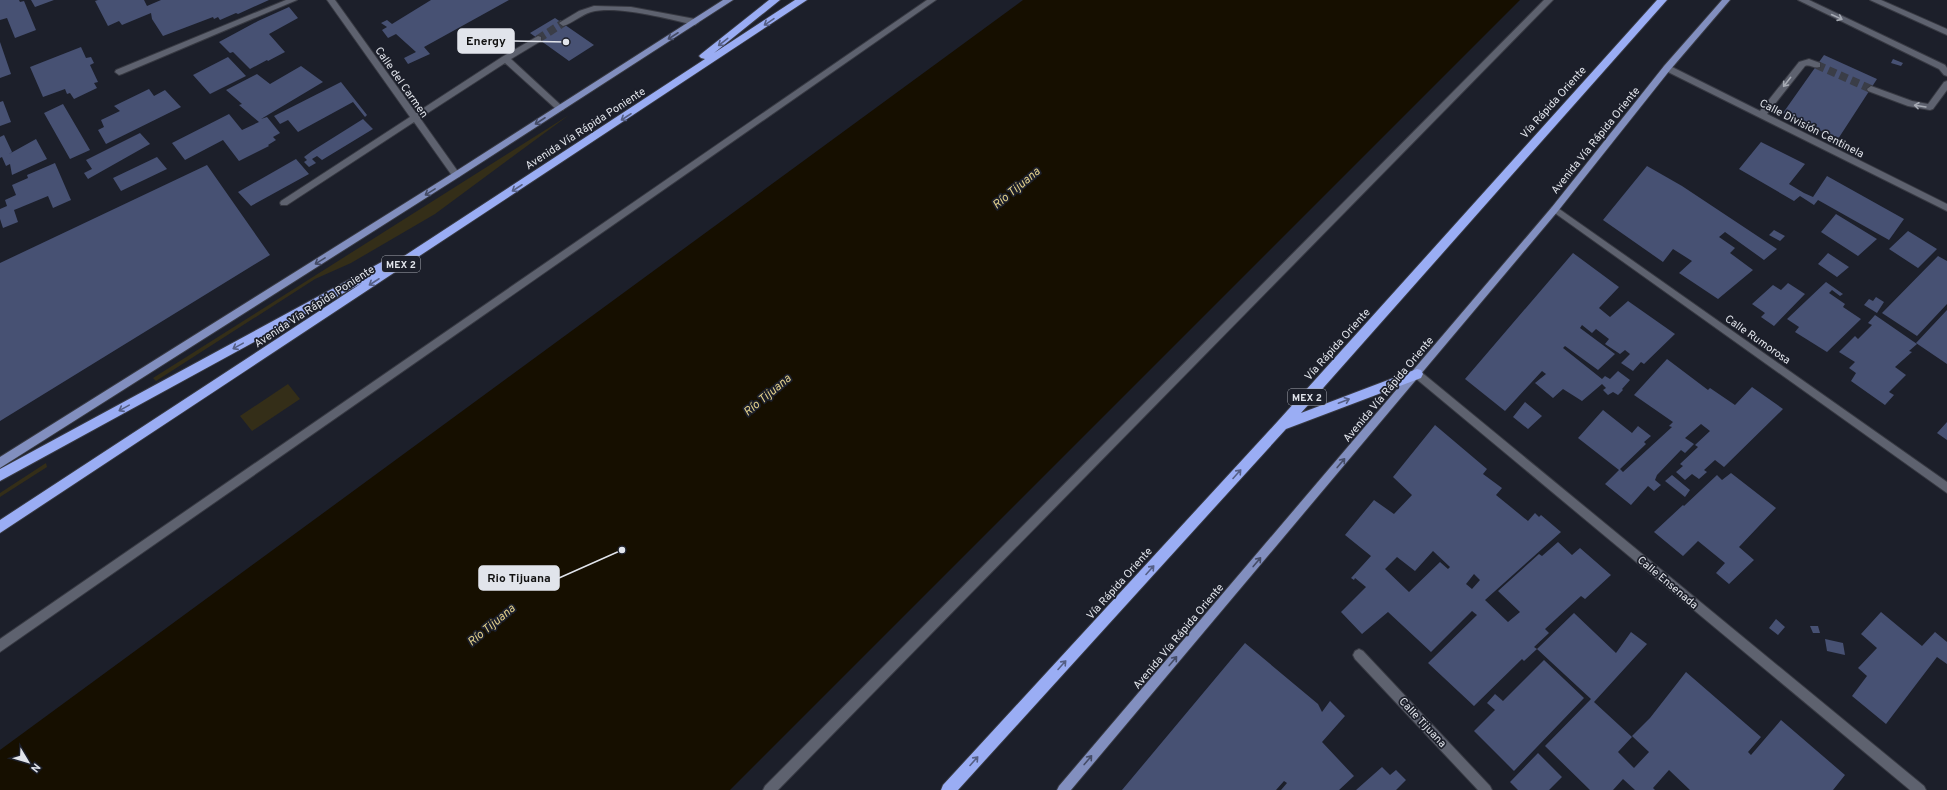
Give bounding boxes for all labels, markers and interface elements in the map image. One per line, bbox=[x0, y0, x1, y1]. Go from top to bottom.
one-way arrow bbox=[1831, 14, 1843, 21]
one-way arrow bbox=[764, 17, 775, 26]
callout: Energy bbox=[458, 29, 514, 53]
one-way arrow bbox=[667, 32, 678, 40]
text: Energy bbox=[466, 34, 506, 50]
one-way arrow bbox=[717, 37, 728, 46]
street label: Calle del Carmen bbox=[371, 44, 431, 121]
street label: Vía Rápida Oriente bbox=[1518, 64, 1590, 142]
one-way arrow bbox=[1783, 77, 1792, 88]
street label: Avenida Vía Rápida Oriente bbox=[1548, 84, 1643, 197]
street label: Avenida Vía Rápida Poniente bbox=[523, 85, 648, 173]
street label: Calle División Centinela bbox=[1757, 96, 1866, 161]
one-way arrow bbox=[1914, 102, 1927, 110]
one-way arrow bbox=[620, 113, 632, 121]
one-way arrow bbox=[534, 117, 545, 126]
water label: Río Tijuana bbox=[989, 164, 1045, 213]
one-way arrow bbox=[512, 184, 523, 192]
one-way arrow bbox=[425, 188, 436, 196]
road number: MEX 2 bbox=[382, 256, 420, 272]
one-way arrow bbox=[315, 257, 326, 265]
street label: Avenida Vía Rápida Poniente bbox=[252, 263, 377, 351]
one-way arrow bbox=[368, 278, 379, 287]
street label: Vía Rápida Oriente bbox=[1302, 306, 1374, 384]
street label: Calle Rumorosa bbox=[1722, 312, 1793, 368]
street label: Avenida Vía Rápida Oriente bbox=[1340, 334, 1437, 445]
one-way arrow bbox=[232, 342, 244, 350]
water label: Río Tijuana bbox=[740, 371, 796, 420]
road number: MEX 2 bbox=[1288, 389, 1326, 405]
one-way arrow bbox=[1338, 397, 1350, 405]
one-way arrow bbox=[118, 404, 130, 412]
one-way arrow bbox=[1336, 458, 1345, 468]
one-way arrow bbox=[1233, 468, 1242, 479]
street label: Vía Rápida Oriente bbox=[1084, 545, 1156, 623]
street label: Calle Ensenada bbox=[1634, 553, 1701, 612]
one-way arrow bbox=[1252, 557, 1261, 567]
one-way arrow bbox=[1145, 564, 1154, 575]
callout: Rio Tijuana bbox=[479, 566, 559, 590]
text: Rio Tijuana bbox=[487, 571, 551, 587]
street label: Avenida Vía Rápida Oriente bbox=[1130, 581, 1227, 692]
water label: Río Tijuana bbox=[464, 601, 520, 650]
one-way arrow bbox=[1168, 656, 1177, 667]
one-way arrow bbox=[1057, 660, 1066, 671]
street label: Calle Tijuana bbox=[1396, 695, 1449, 751]
north arrow bbox=[8, 742, 48, 782]
one-way arrow bbox=[1084, 755, 1093, 766]
one-way arrow bbox=[969, 756, 979, 766]
text: N bbox=[27, 760, 43, 775]

